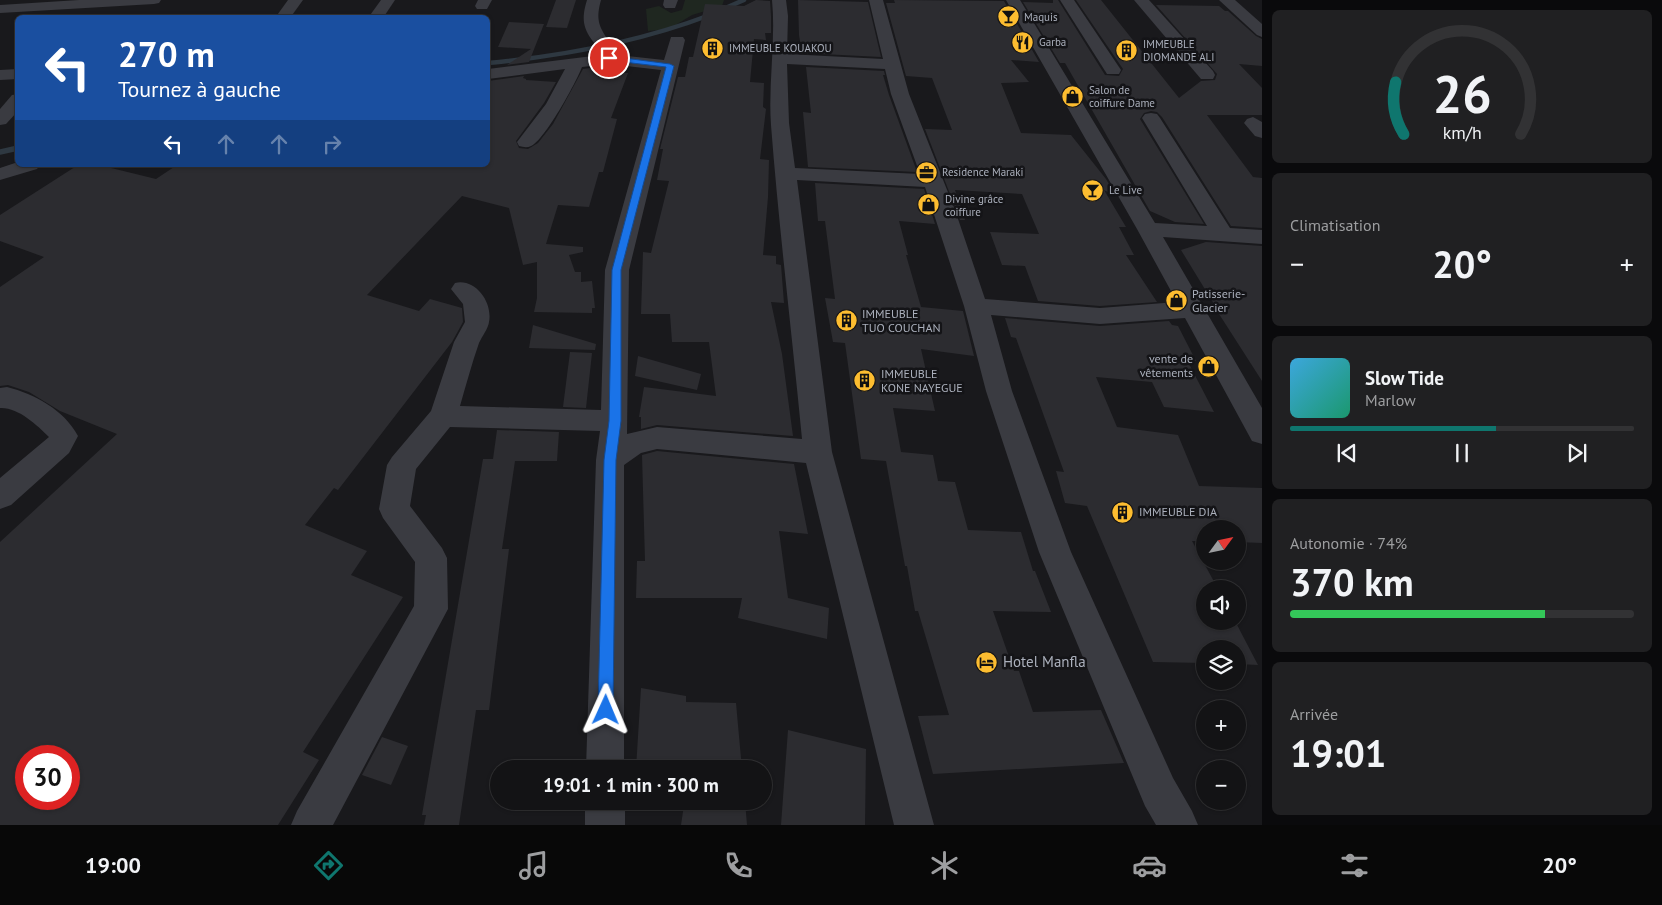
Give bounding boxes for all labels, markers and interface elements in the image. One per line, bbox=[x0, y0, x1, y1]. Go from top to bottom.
bar icon: Maquis bbox=[996, 5, 1020, 29]
place label: Maquis bbox=[1024, 10, 1058, 24]
restaurant icon: Garba bbox=[1011, 30, 1035, 54]
text: 270 m bbox=[118, 31, 215, 77]
icon: left bbox=[35, 35, 100, 100]
place label: Garba bbox=[1039, 35, 1066, 49]
building icon: IMMEUBLE KOUAKOU bbox=[701, 36, 725, 60]
pin bbox=[588, 37, 630, 79]
place label: IMMEUBLE DIOMANDE ALI bbox=[1143, 37, 1214, 64]
building icon: IMMEUBLE DIOMANDE ALI bbox=[1115, 38, 1139, 62]
place label: IMMEUBLE KOUAKOU bbox=[729, 41, 832, 55]
icon: arrive bbox=[595, 44, 623, 72]
text: 26 bbox=[1433, 60, 1491, 127]
text: Tournez à gauche bbox=[118, 75, 281, 103]
place label: Salon de coiffure Dame bbox=[1089, 83, 1155, 110]
shop icon: Salon de coiffure Dame bbox=[1061, 84, 1085, 108]
text: km/h bbox=[1442, 121, 1482, 144]
icon: left bbox=[159, 130, 187, 158]
icon: ahead bbox=[212, 130, 240, 158]
icon: ahead bbox=[265, 130, 293, 158]
icon: right bbox=[318, 130, 346, 158]
office icon: Residence Maraki bbox=[914, 160, 938, 184]
place label: Residence Maraki bbox=[942, 165, 1024, 179]
bar icon: Le Live bbox=[1081, 178, 1105, 202]
place label: Le Live bbox=[1109, 183, 1142, 197]
place label: Divine grâce coiffure bbox=[945, 192, 1004, 219]
shop icon: Divine grâce coiffure bbox=[917, 193, 941, 217]
text: Climatisation bbox=[1290, 215, 1380, 235]
text: 20° bbox=[1432, 239, 1492, 288]
text: − bbox=[1290, 245, 1304, 282]
text: + bbox=[1620, 245, 1634, 282]
place label: Patisserie- Glacier bbox=[1192, 286, 1245, 315]
shop icon: Patisserie- Glacier bbox=[1164, 289, 1188, 313]
place label: IMMEUBLE TUO COUCHAN bbox=[862, 306, 940, 335]
building icon: IMMEUBLE TUO COUCHAN bbox=[834, 309, 858, 333]
place label: vente de vêtements bbox=[1140, 351, 1193, 380]
shop icon: vente de vêtements bbox=[1197, 354, 1221, 378]
place label: IMMEUBLE KONE NAYEGUE bbox=[881, 366, 963, 395]
text: Slow Tide bbox=[1365, 366, 1444, 390]
building icon: IMMEUBLE KONE NAYEGUE bbox=[853, 369, 877, 393]
text: Marlow bbox=[1365, 390, 1416, 410]
icon: previous bbox=[1333, 439, 1361, 467]
icon: pause bbox=[1448, 439, 1476, 467]
icon: next bbox=[1563, 439, 1591, 467]
building icon: IMMEUBLE DIA bbox=[1111, 500, 1135, 524]
place label: IMMEUBLE DIA bbox=[1139, 504, 1217, 519]
north arrow bbox=[1196, 520, 1246, 570]
map controls bbox=[1196, 520, 1246, 810]
text: Autonomie · 74% bbox=[1290, 533, 1407, 553]
text: 370 km bbox=[1290, 557, 1414, 606]
button: sound bbox=[1196, 580, 1246, 630]
button: layers bbox=[1196, 640, 1246, 690]
hotel icon: Hotel Manfla bbox=[975, 650, 999, 674]
place label: Hotel Manfla bbox=[1003, 652, 1086, 671]
position arrow bbox=[579, 683, 631, 735]
button: + bbox=[1196, 700, 1246, 750]
text: Arrivée bbox=[1290, 704, 1338, 724]
text: 19:01 bbox=[1290, 728, 1386, 777]
speed limit sign: 30 bbox=[15, 745, 80, 810]
button: − bbox=[1196, 760, 1246, 810]
text: 19:01 · 1 min · 300 m bbox=[543, 773, 719, 797]
icon: directions bbox=[311, 848, 346, 883]
icon: music bbox=[516, 848, 551, 883]
icon: phone bbox=[721, 848, 756, 883]
icon: climate bbox=[927, 848, 962, 883]
icon: car bbox=[1132, 848, 1167, 883]
icon: filters bbox=[1337, 848, 1372, 883]
text: 19:00 bbox=[85, 851, 141, 879]
text: 20° bbox=[1542, 851, 1577, 879]

